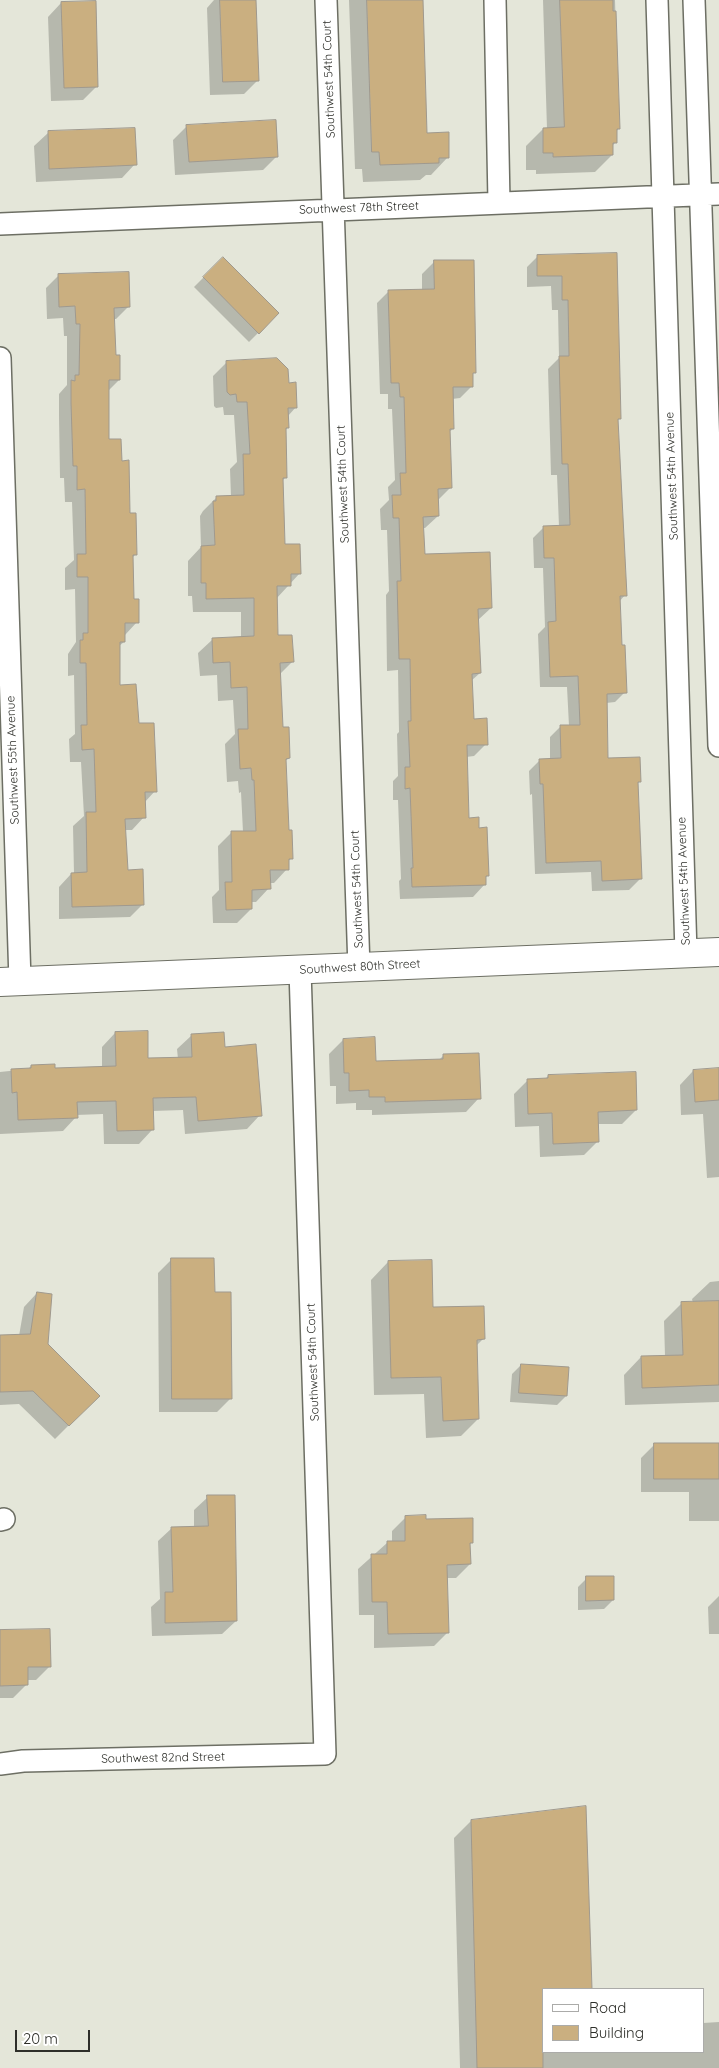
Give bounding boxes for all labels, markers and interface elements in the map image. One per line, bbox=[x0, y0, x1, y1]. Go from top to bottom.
street label: Southwest 54th Court bbox=[320, 20, 338, 138]
street label: Southwest 78th Street bbox=[299, 199, 419, 217]
street label: Southwest 54th Avenue bbox=[663, 412, 681, 540]
street label: Southwest 54th Court bbox=[334, 425, 352, 543]
street label: Southwest 55th Avenue bbox=[4, 695, 22, 825]
street label: Southwest 54th Avenue bbox=[675, 817, 693, 945]
street label: Southwest 54th Court bbox=[348, 830, 366, 948]
street label: Southwest 80th Street bbox=[299, 957, 421, 977]
street label: Southwest 54th Court bbox=[304, 1303, 322, 1421]
street label: Southwest 82nd Street bbox=[101, 1750, 225, 1766]
legend bbox=[542, 1988, 704, 2053]
text: Road bbox=[589, 1998, 626, 2017]
scale bar bbox=[18, 2020, 92, 2052]
text: Building bbox=[589, 2023, 644, 2042]
text: 20 m bbox=[23, 2029, 58, 2048]

